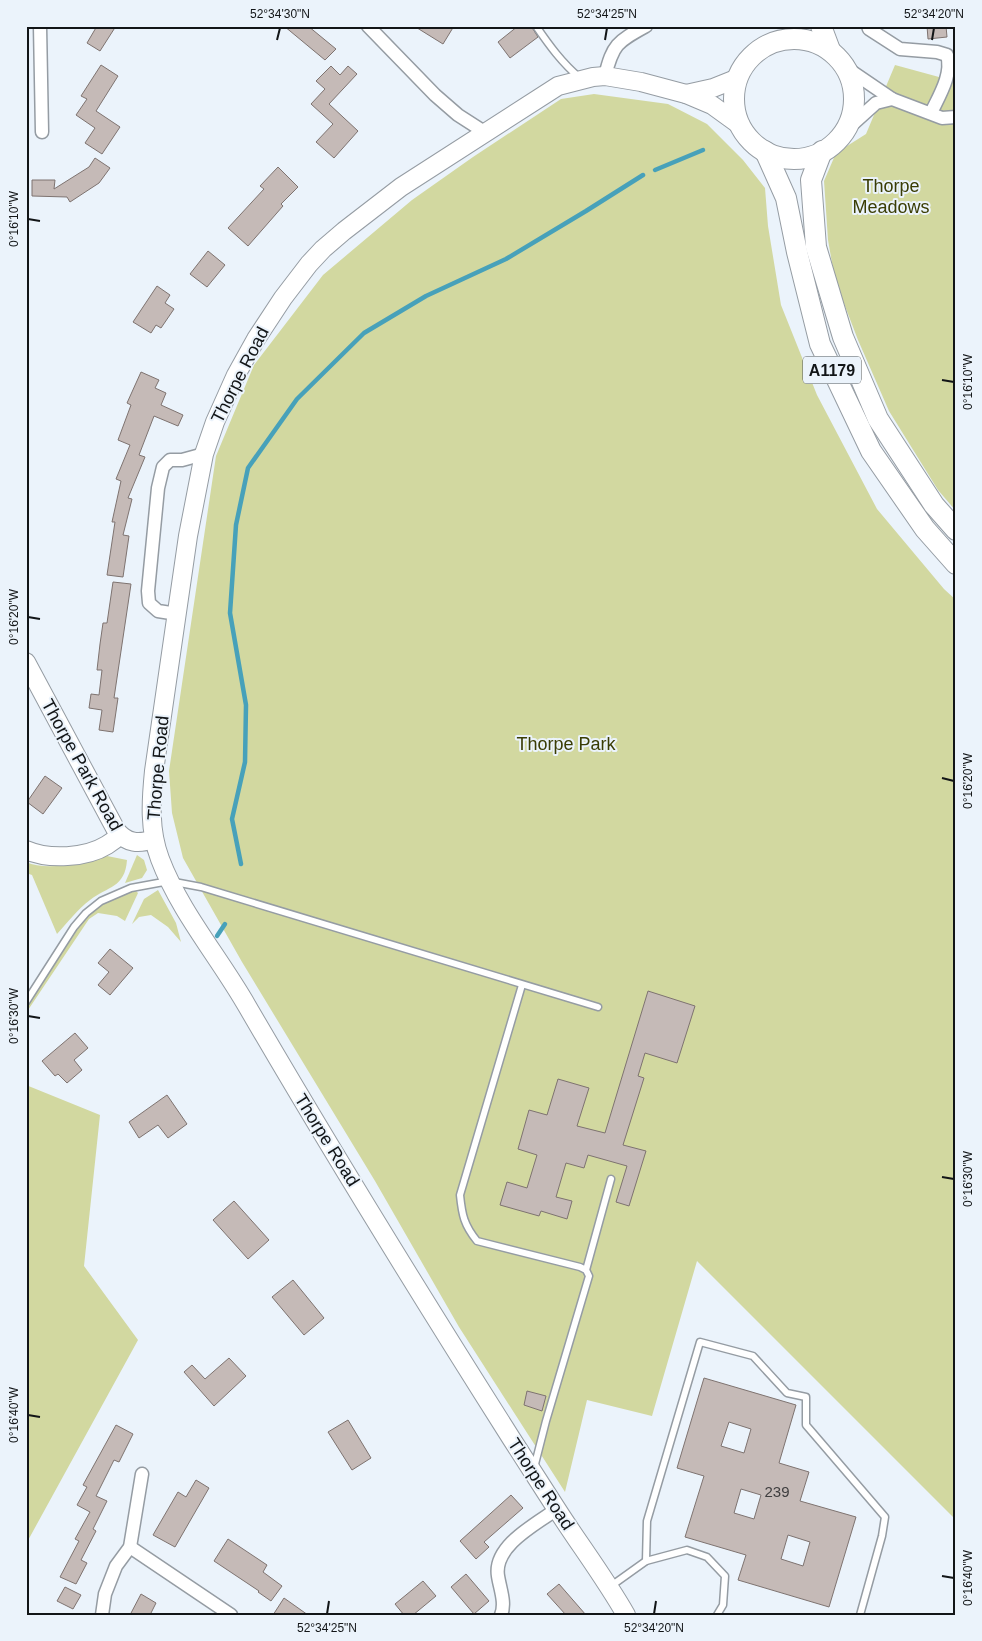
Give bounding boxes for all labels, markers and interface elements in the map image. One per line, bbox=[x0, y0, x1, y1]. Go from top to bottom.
text: 52°34'30"N bbox=[250, 7, 310, 21]
text: 52°34'25"N bbox=[577, 7, 637, 21]
text: 52°34'20"N bbox=[904, 7, 964, 21]
park label: Thorpe Meadows bbox=[852, 176, 930, 217]
text: 0°16'10"W bbox=[7, 190, 21, 247]
street label: Thorpe Road bbox=[207, 324, 273, 426]
text: 0°16'10"W bbox=[961, 353, 975, 410]
road number: A1179 bbox=[803, 356, 861, 384]
text: 0°16'20"W bbox=[7, 588, 21, 645]
street label: Thorpe Park Road bbox=[38, 696, 126, 834]
street label: Thorpe Road bbox=[143, 715, 173, 821]
park label: Thorpe Park bbox=[516, 734, 617, 754]
text: 0°16'20"W bbox=[961, 752, 975, 809]
text: 0°16'30"W bbox=[7, 987, 21, 1044]
street label: Thorpe Road bbox=[291, 1090, 363, 1190]
text: 0°16'30"W bbox=[961, 1150, 975, 1207]
text: 0°16'40"W bbox=[7, 1386, 21, 1443]
street label: Thorpe Road bbox=[504, 1434, 578, 1534]
house number: 239 bbox=[764, 1483, 790, 1500]
text: 0°16'40"W bbox=[961, 1549, 975, 1606]
text: 52°34'25"N bbox=[297, 1621, 357, 1635]
text: 52°34'20"N bbox=[624, 1621, 684, 1635]

